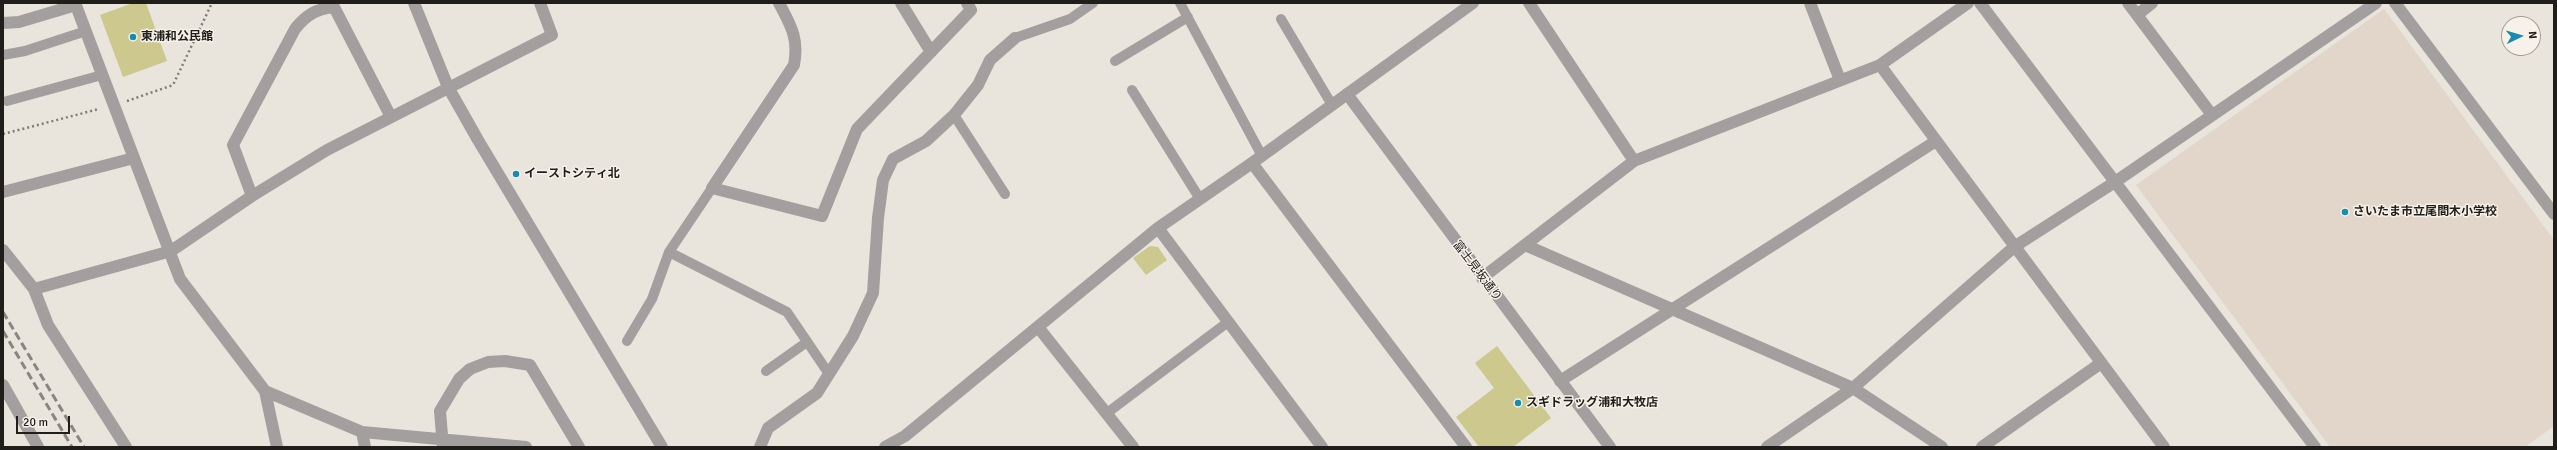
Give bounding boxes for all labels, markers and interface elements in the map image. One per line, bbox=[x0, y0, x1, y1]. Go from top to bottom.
north arrow bbox=[2501, 16, 2541, 56]
place label: 東浦和公民館 bbox=[141, 30, 213, 44]
text: N bbox=[2526, 31, 2539, 39]
marker: 東浦和公民館 bbox=[128, 32, 138, 42]
place label: イーストシティ北 bbox=[524, 167, 620, 181]
marker: イーストシティ北 bbox=[511, 169, 521, 179]
place label: さいたま市立尾間木小学校 bbox=[2353, 205, 2497, 219]
marker: さいたま市立尾間木小学校 bbox=[2340, 207, 2350, 217]
street label: 富士見坂通り bbox=[1450, 238, 1504, 304]
place label: スギドラッグ浦和大牧店 bbox=[1526, 396, 1658, 410]
marker: スギドラッグ浦和大牧店 bbox=[1513, 398, 1523, 408]
scale bar bbox=[18, 408, 72, 434]
text: 20 m bbox=[23, 415, 48, 430]

